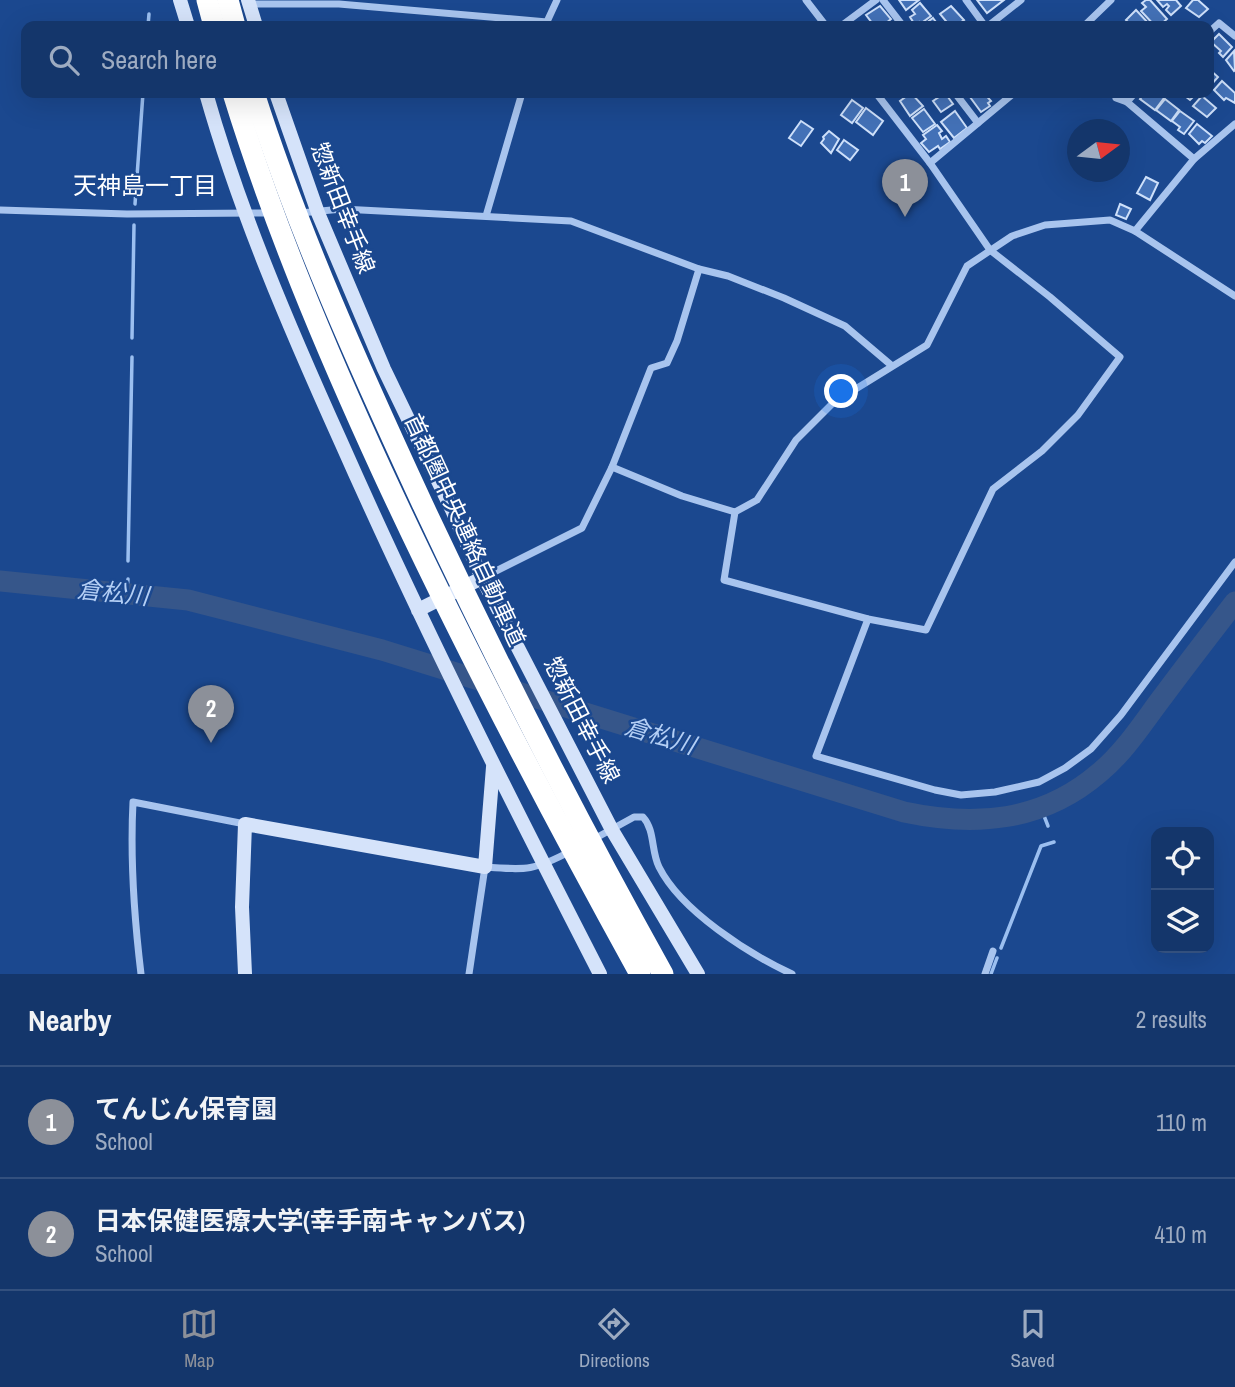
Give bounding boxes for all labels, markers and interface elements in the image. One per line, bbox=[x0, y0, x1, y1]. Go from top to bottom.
search box bbox=[21, 21, 1214, 98]
icon: search bbox=[45, 41, 83, 79]
text: Search here bbox=[101, 42, 217, 77]
north arrow bbox=[1067, 119, 1130, 182]
street label: 惣新田幸手線 bbox=[304, 138, 383, 278]
pin: 1 bbox=[882, 159, 928, 217]
district label: 天神島一丁目 bbox=[73, 169, 217, 201]
your location bbox=[824, 374, 858, 408]
street label: 首都圏中央連絡自動車道 bbox=[398, 409, 533, 651]
water label: 倉松川 bbox=[76, 572, 154, 612]
street label: 惣新田幸手線 bbox=[537, 651, 628, 788]
pin: 2 bbox=[188, 685, 234, 743]
water label: 倉松川 bbox=[621, 709, 702, 762]
map controls bbox=[1151, 827, 1214, 953]
button: locate bbox=[1151, 827, 1214, 890]
button: layers bbox=[1151, 890, 1214, 953]
text: Nearby bbox=[28, 1000, 111, 1040]
text: 2 results bbox=[1136, 1004, 1207, 1035]
text: てんじん保育園 bbox=[95, 1091, 277, 1126]
text: 1 bbox=[46, 1107, 56, 1138]
text: 110 m bbox=[1156, 1107, 1207, 1138]
text: School bbox=[95, 1126, 153, 1157]
text: 日本保健医療大学(幸手南キャンパス) bbox=[95, 1203, 525, 1238]
text: 2 bbox=[46, 1219, 56, 1250]
text: 410 m bbox=[1155, 1219, 1207, 1250]
text: School bbox=[95, 1238, 153, 1269]
tab: Map bbox=[180, 1305, 218, 1373]
tab: Directions bbox=[579, 1305, 650, 1373]
tab: Saved bbox=[1011, 1305, 1055, 1373]

